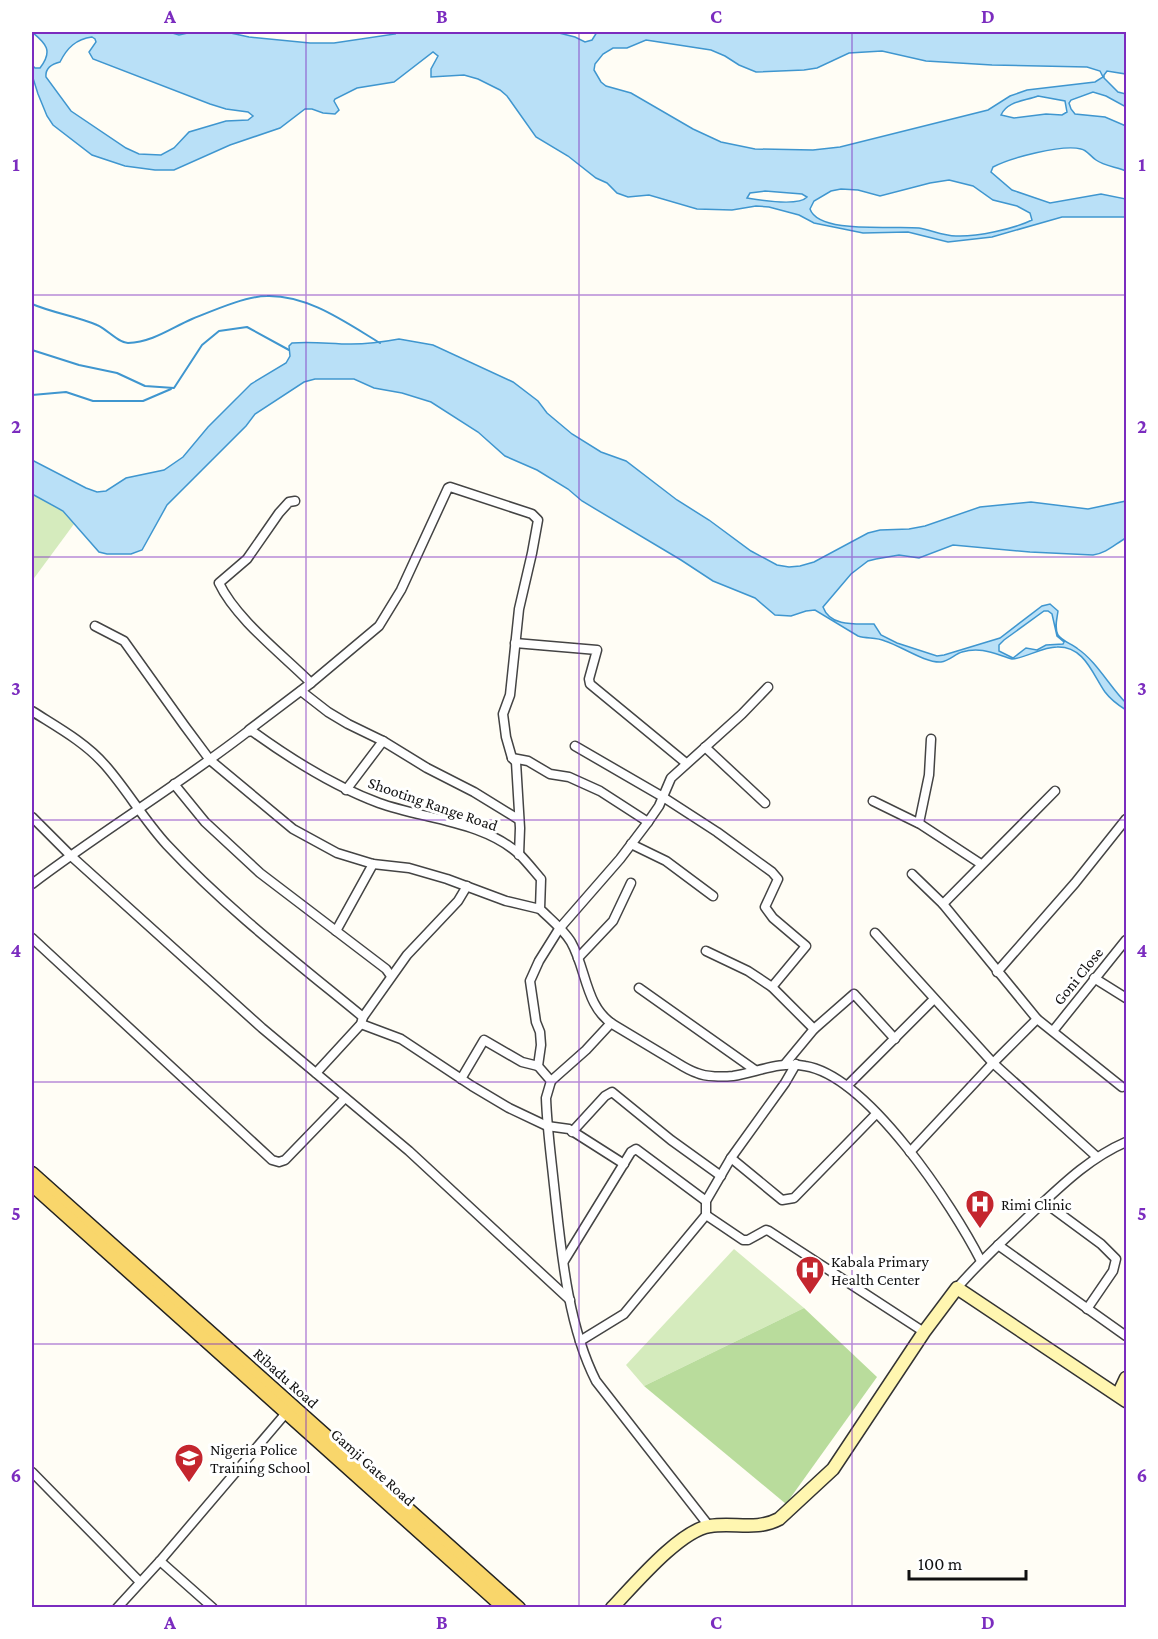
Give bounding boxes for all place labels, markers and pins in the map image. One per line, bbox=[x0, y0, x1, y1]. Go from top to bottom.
hospital icon: Rimi Clinic bbox=[964, 1188, 996, 1230]
place label: Rimi Clinic bbox=[1001, 1196, 1072, 1213]
place label: Kabala Primary Health Center bbox=[831, 1253, 930, 1288]
hospital icon: Kabala Primary Health Center bbox=[794, 1254, 826, 1296]
place label: Nigeria Police Training School bbox=[210, 1441, 311, 1477]
school or university icon: Nigeria Police Training School bbox=[173, 1442, 205, 1484]

